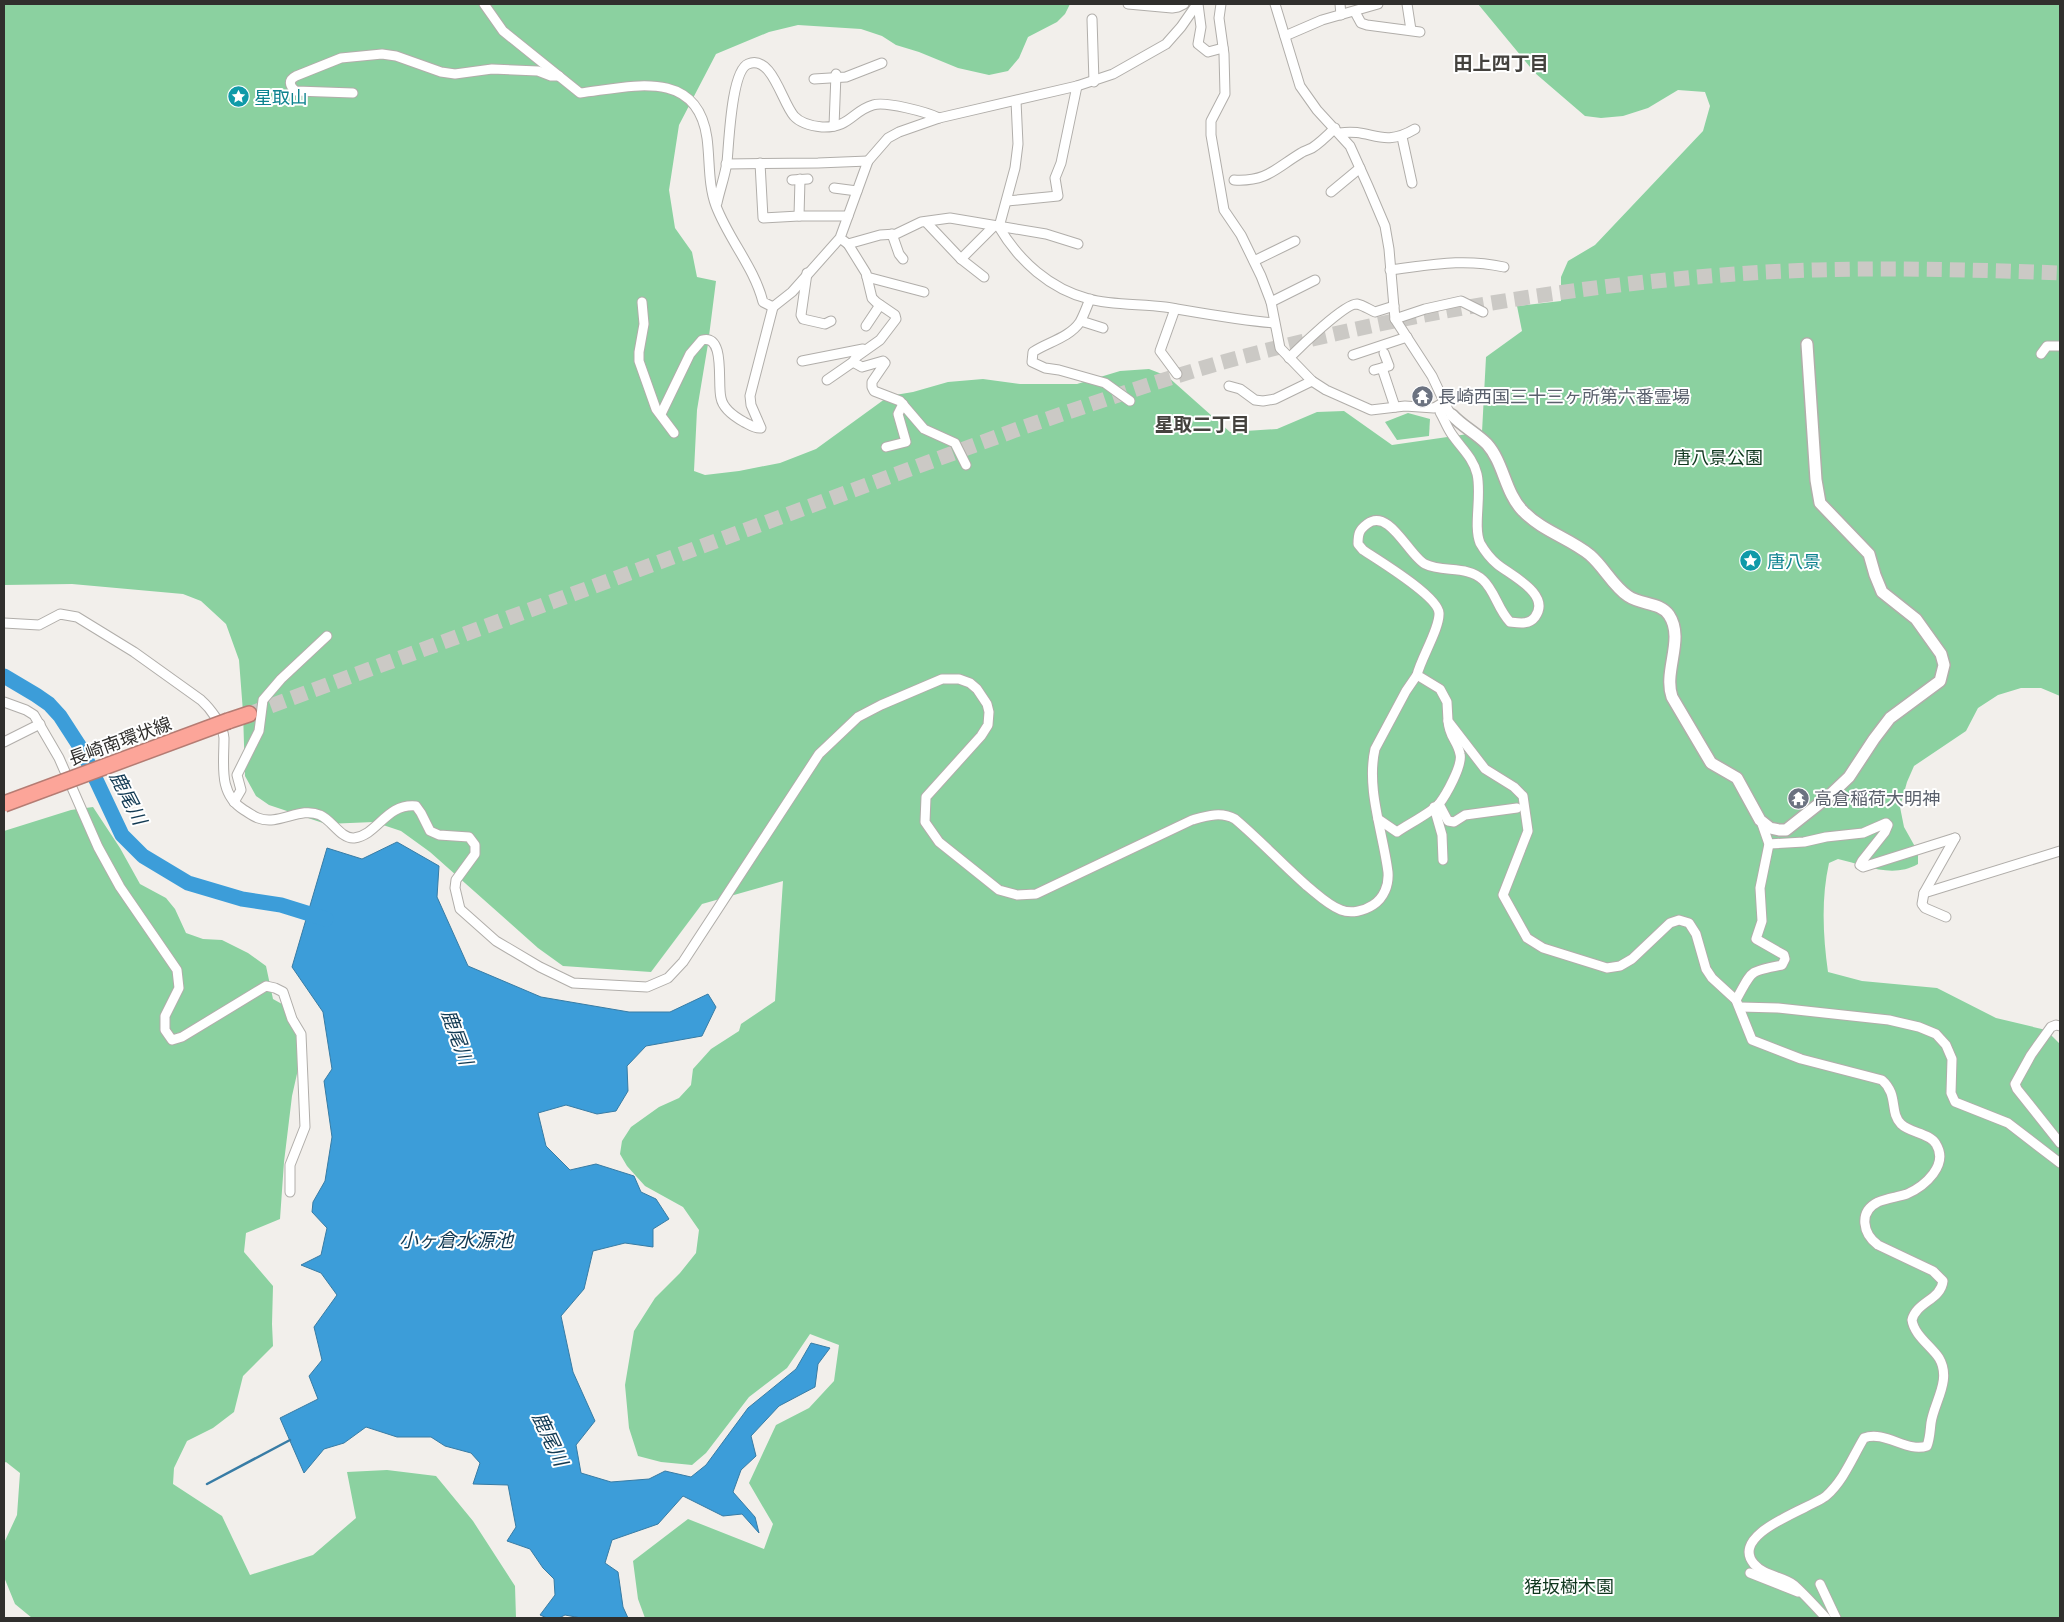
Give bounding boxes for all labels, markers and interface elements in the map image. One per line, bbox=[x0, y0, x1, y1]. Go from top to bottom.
district label: 田上四丁目 bbox=[1453, 52, 1549, 75]
place icon: 星取山 bbox=[226, 85, 250, 109]
place label: 星取山 bbox=[254, 87, 308, 108]
temple icon: 長崎西国三十三ヶ所第六番霊場 bbox=[1410, 384, 1434, 408]
place label: 長崎西国三十三ヶ所第六番霊場 bbox=[1438, 386, 1690, 407]
district label: 星取二丁目 bbox=[1154, 413, 1250, 436]
park label: 唐八景公園 bbox=[1673, 447, 1763, 468]
place icon: 唐八景 bbox=[1739, 549, 1763, 573]
place label: 唐八景 bbox=[1767, 551, 1821, 572]
street label: 長崎南環状線 bbox=[66, 713, 174, 769]
water label: 鹿尾川 bbox=[105, 767, 152, 830]
temple icon: 高倉稲荷大明神 bbox=[1786, 786, 1810, 810]
place label: 高倉稲荷大明神 bbox=[1814, 788, 1940, 809]
water label: 鹿尾川 bbox=[436, 1006, 478, 1070]
water label: 小ヶ倉水源池 bbox=[399, 1229, 515, 1252]
water label: 鹿尾川 bbox=[528, 1408, 573, 1471]
park label: 猪坂樹木園 bbox=[1524, 1576, 1614, 1597]

